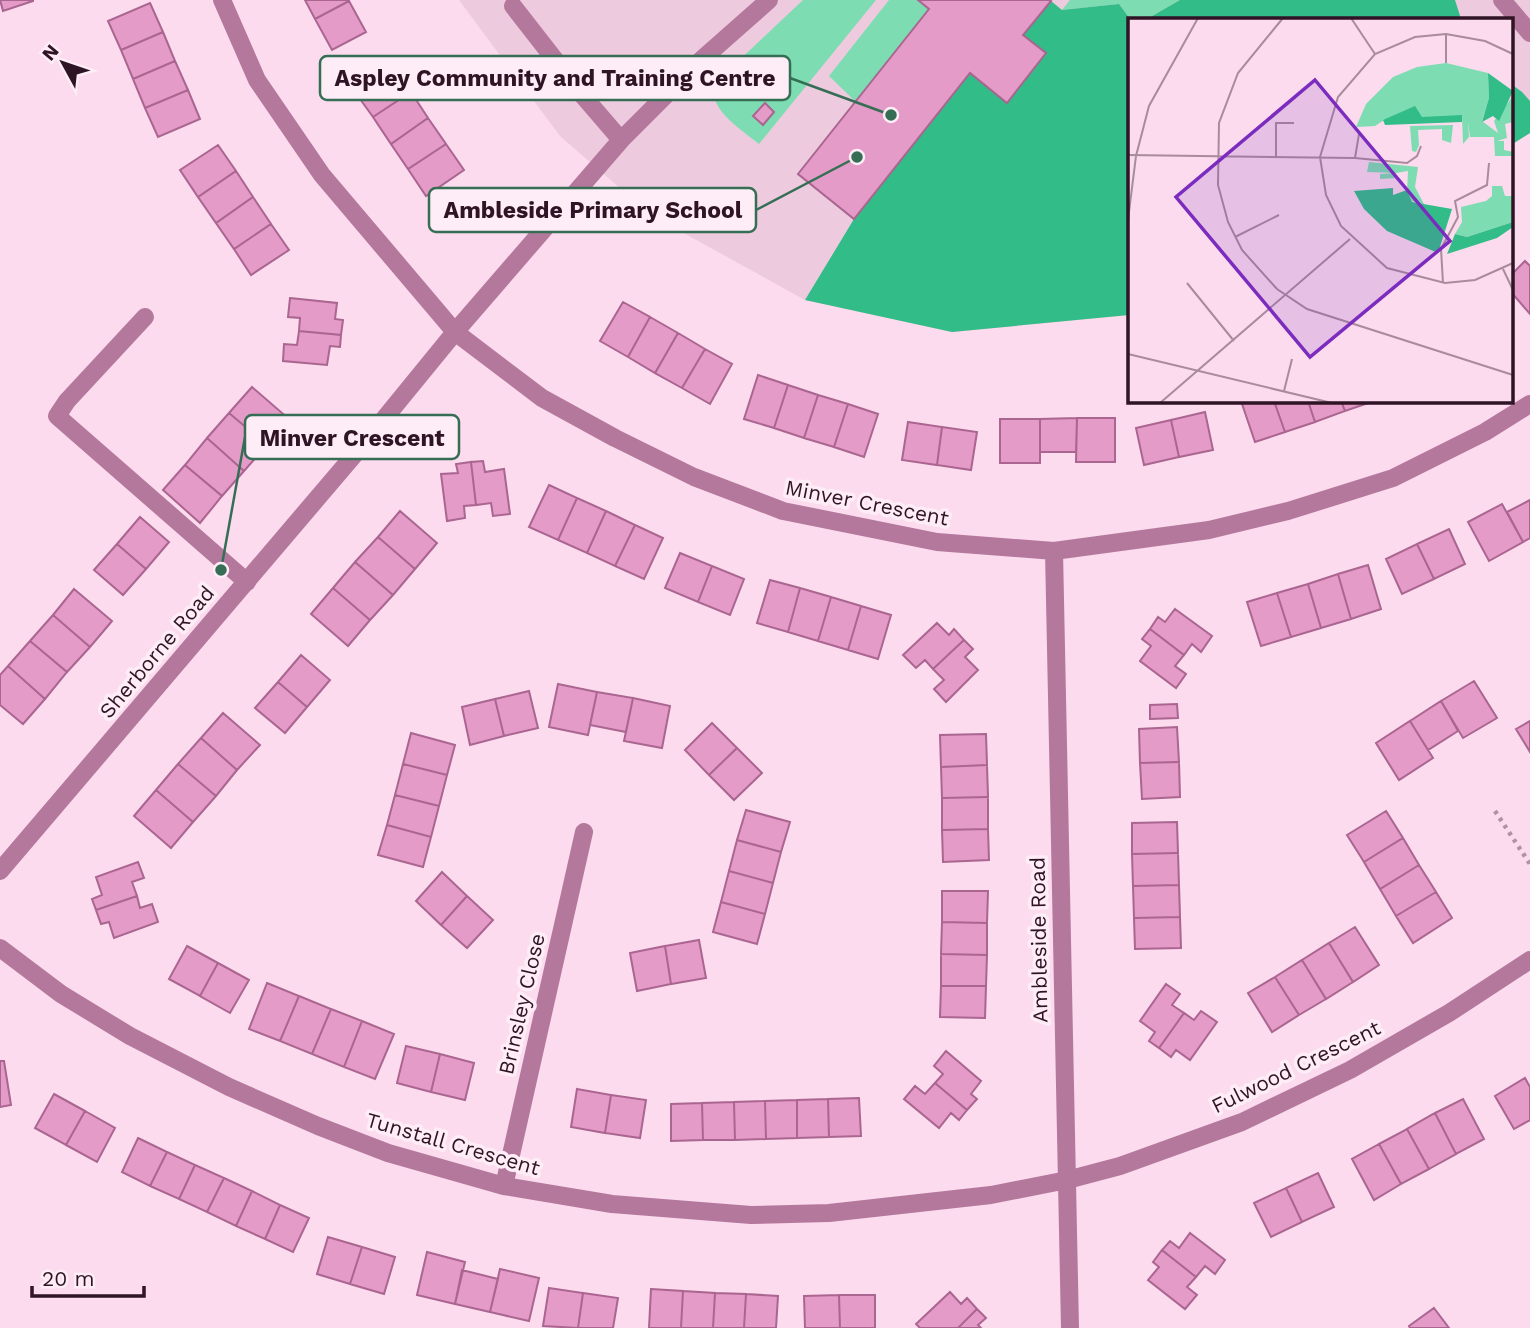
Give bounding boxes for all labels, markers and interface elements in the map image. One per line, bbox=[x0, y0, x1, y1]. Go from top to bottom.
inset map bbox=[1128, 18, 1512, 402]
north arrow bbox=[28, 28, 98, 98]
text: N bbox=[37, 40, 64, 65]
callout: Aspley Community and Training Centre bbox=[320, 56, 790, 100]
text: Aspley Community and Training Centre bbox=[334, 65, 776, 92]
callout: Ambleside Primary School bbox=[429, 188, 756, 232]
text: Ambleside Primary School bbox=[444, 197, 743, 224]
callout: Minver Crescent bbox=[245, 415, 459, 459]
text: Minver Crescent bbox=[259, 425, 445, 452]
street label: Minver Crescent bbox=[783, 474, 951, 531]
street label: Sherborne Road bbox=[94, 580, 219, 723]
street label: Ambleside Road bbox=[1025, 857, 1052, 1023]
street label: Brinsley Close bbox=[493, 931, 550, 1077]
street label: Fulwood Crescent bbox=[1207, 1015, 1385, 1118]
street label: Tunstall Crescent bbox=[363, 1107, 543, 1180]
scale bar bbox=[32, 1254, 144, 1298]
text: 20 m bbox=[42, 1266, 94, 1291]

